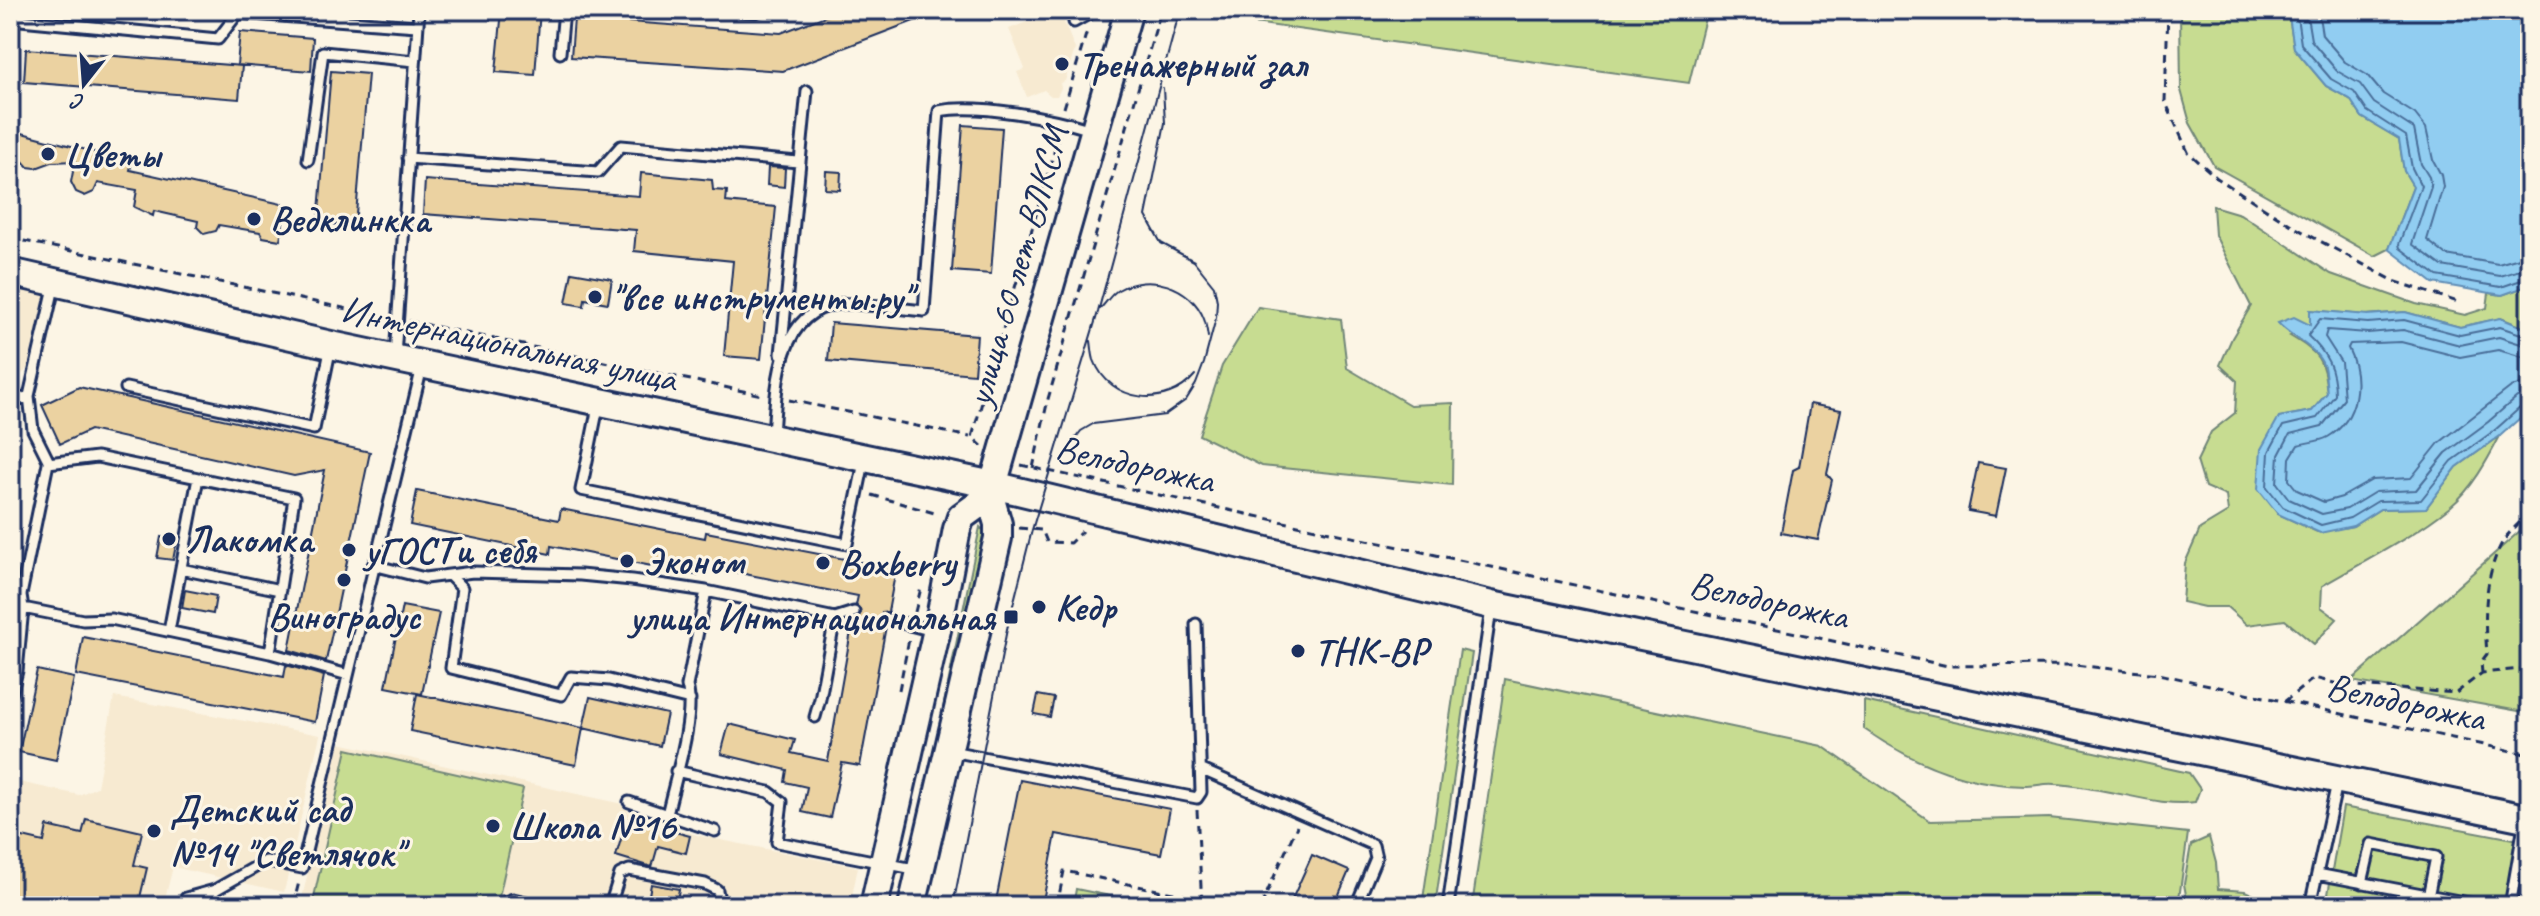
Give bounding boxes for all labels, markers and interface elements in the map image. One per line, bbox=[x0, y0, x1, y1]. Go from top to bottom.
place label: Тренажерный зал bbox=[1078, 41, 1309, 89]
north arrow bbox=[44, 44, 124, 124]
marker: Тренажерный зал bbox=[1053, 55, 1071, 73]
text: С bbox=[66, 86, 88, 117]
street label: улица 60 лет ВЛКСМ bbox=[954, 118, 1080, 413]
place label: Цветы bbox=[64, 131, 163, 178]
marker: Цветы bbox=[39, 145, 57, 163]
place label: Ведклинкка bbox=[270, 196, 433, 243]
marker: Ведклинкка bbox=[245, 210, 263, 228]
place label: "все инструменты.ру" bbox=[611, 274, 919, 321]
street label: Интернациональная улица bbox=[337, 285, 683, 403]
marker: "все инструменты.ру" bbox=[586, 288, 604, 306]
street label: Велодорожка bbox=[1052, 424, 1221, 504]
place label: Лакомка bbox=[185, 516, 316, 563]
place label: уГОСТи себя bbox=[362, 527, 538, 574]
marker: Лакомка bbox=[160, 530, 178, 548]
place label: Эконом bbox=[643, 538, 746, 585]
place label: Boxberry bbox=[839, 540, 959, 587]
marker: уГОСТи себя bbox=[340, 541, 358, 559]
marker: Эконом bbox=[618, 552, 636, 570]
marker: Boxberry bbox=[814, 554, 832, 572]
street label: Велодорожка bbox=[1686, 560, 1855, 640]
marker: Виноградус bbox=[335, 571, 353, 589]
place label: Кедр bbox=[1055, 584, 1118, 631]
place label: Виноградус bbox=[268, 593, 422, 640]
place label: улица Интернациональная bbox=[626, 594, 997, 641]
marker: Кедр bbox=[1030, 598, 1048, 616]
marker: улица Интернациональная bbox=[1002, 608, 1020, 626]
place label: ТНК-ВР bbox=[1314, 628, 1432, 675]
marker: ТНК-ВР bbox=[1289, 642, 1307, 660]
street label: Велодорожка bbox=[2323, 662, 2492, 742]
place label: Детский сад №14 "Светлячок" bbox=[170, 786, 411, 877]
place label: Школа №16 bbox=[509, 803, 678, 850]
marker: Школа №16 bbox=[484, 817, 502, 835]
marker: Детский сад №14 "Светлячок" bbox=[145, 822, 163, 840]

